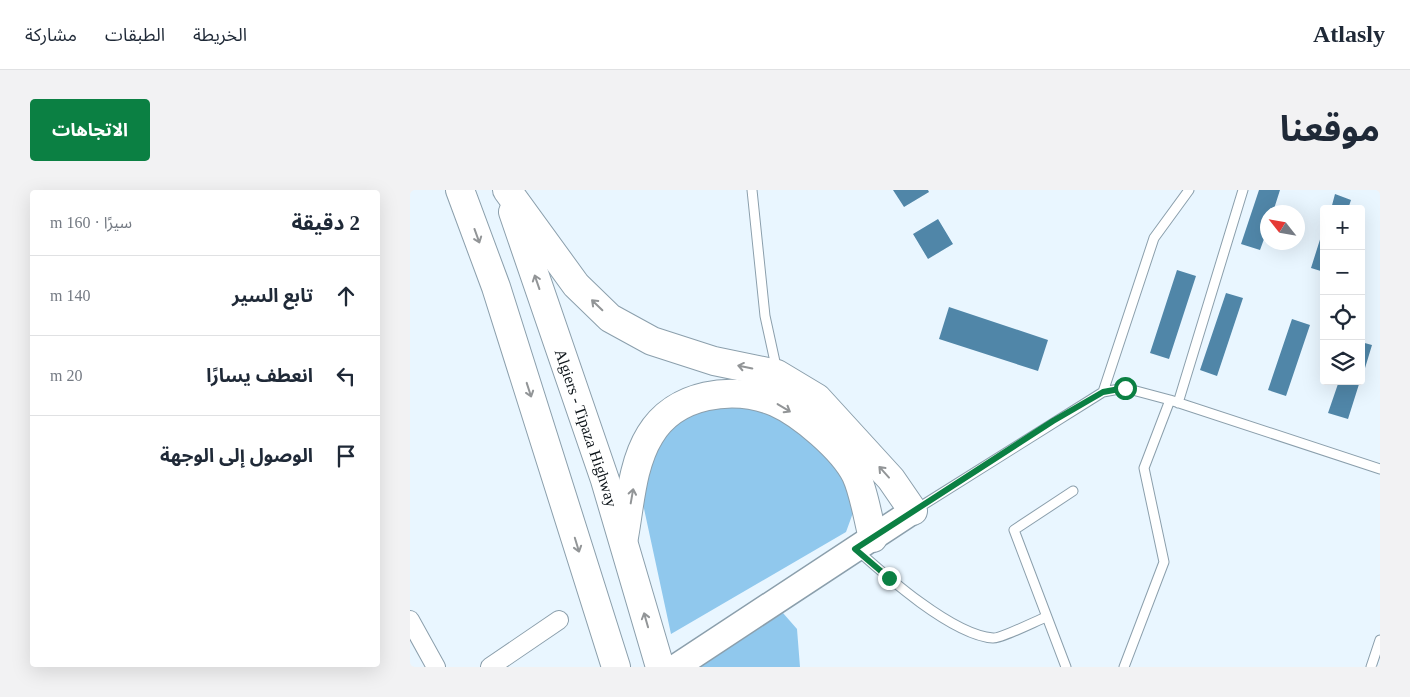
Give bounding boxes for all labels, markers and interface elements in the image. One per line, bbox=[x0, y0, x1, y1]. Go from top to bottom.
text: Atlasly bbox=[1313, 21, 1385, 47]
text: مشاركة bbox=[25, 25, 77, 45]
text: الطبقات bbox=[105, 25, 165, 45]
text: الخريطة bbox=[193, 25, 247, 45]
button: الاتجاهات bbox=[30, 99, 150, 161]
text: موقعنا bbox=[1280, 110, 1380, 149]
north arrow bbox=[1260, 205, 1305, 250]
map controls bbox=[1320, 205, 1365, 385]
button: + bbox=[1320, 205, 1365, 250]
text: 2 دقيقة bbox=[291, 211, 360, 235]
text: سيرًا · 160 m bbox=[50, 214, 132, 231]
one-way arrow bbox=[473, 227, 482, 243]
button: − bbox=[1320, 250, 1365, 295]
one-way arrow bbox=[532, 275, 542, 291]
icon: ahead bbox=[332, 282, 360, 310]
text: تابع السير bbox=[232, 285, 313, 306]
text: 140 m bbox=[50, 287, 90, 304]
button: locate bbox=[1320, 295, 1365, 340]
one-way arrow bbox=[590, 299, 603, 311]
button: layers bbox=[1320, 340, 1365, 385]
street label: Algiers - Tipaza Highway bbox=[552, 347, 620, 509]
icon: left bbox=[332, 362, 360, 390]
one-way arrow bbox=[737, 362, 753, 371]
text: انعطف يسارًا bbox=[206, 365, 313, 386]
text: 20 m bbox=[50, 367, 82, 384]
route start bbox=[1114, 377, 1137, 400]
one-way arrow bbox=[524, 381, 534, 397]
one-way arrow bbox=[777, 403, 791, 413]
icon: arrive bbox=[332, 442, 360, 470]
text: الوصول إلى الوجهة bbox=[160, 445, 313, 466]
one-way arrow bbox=[879, 466, 890, 479]
one-way arrow bbox=[627, 488, 637, 504]
one-way arrow bbox=[573, 536, 583, 552]
route end bbox=[878, 567, 901, 590]
one-way arrow bbox=[640, 613, 650, 629]

